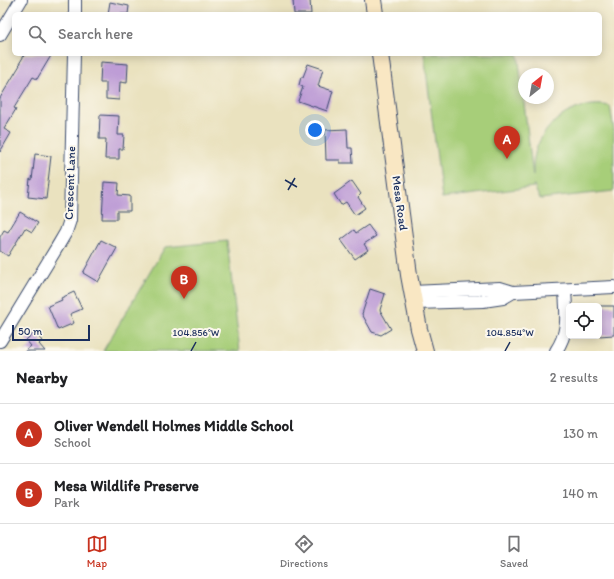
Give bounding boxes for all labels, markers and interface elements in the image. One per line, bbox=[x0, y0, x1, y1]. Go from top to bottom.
search box bbox=[12, 12, 602, 56]
icon: search bbox=[26, 23, 48, 45]
text: Search here bbox=[58, 25, 133, 43]
north arrow bbox=[518, 68, 554, 104]
your location bbox=[305, 120, 325, 140]
pin: A bbox=[494, 126, 520, 159]
street label: Crescent Lane bbox=[62, 146, 78, 220]
street label: Mesa Road bbox=[389, 175, 411, 232]
pin: B bbox=[171, 266, 197, 299]
map controls bbox=[566, 303, 602, 339]
button: locate bbox=[566, 303, 602, 339]
scale bar bbox=[12, 323, 90, 342]
text: 50 m bbox=[18, 325, 42, 338]
text: 104.856°W bbox=[173, 326, 220, 339]
text: 104.854°W bbox=[486, 326, 534, 339]
text: Nearby bbox=[16, 367, 68, 387]
text: 2 results bbox=[550, 370, 598, 385]
text: Oliver Wendell Holmes Middle School bbox=[54, 417, 293, 435]
text: A bbox=[25, 426, 33, 441]
text: 130 m bbox=[563, 426, 598, 441]
text: School bbox=[54, 435, 91, 450]
text: Mesa Wildlife Preserve bbox=[54, 477, 199, 495]
text: B bbox=[25, 486, 33, 501]
text: 140 m bbox=[562, 486, 598, 501]
text: Park bbox=[54, 495, 80, 510]
tab: Map bbox=[86, 533, 108, 570]
tab: Directions bbox=[280, 533, 328, 570]
tab: Saved bbox=[500, 533, 528, 570]

